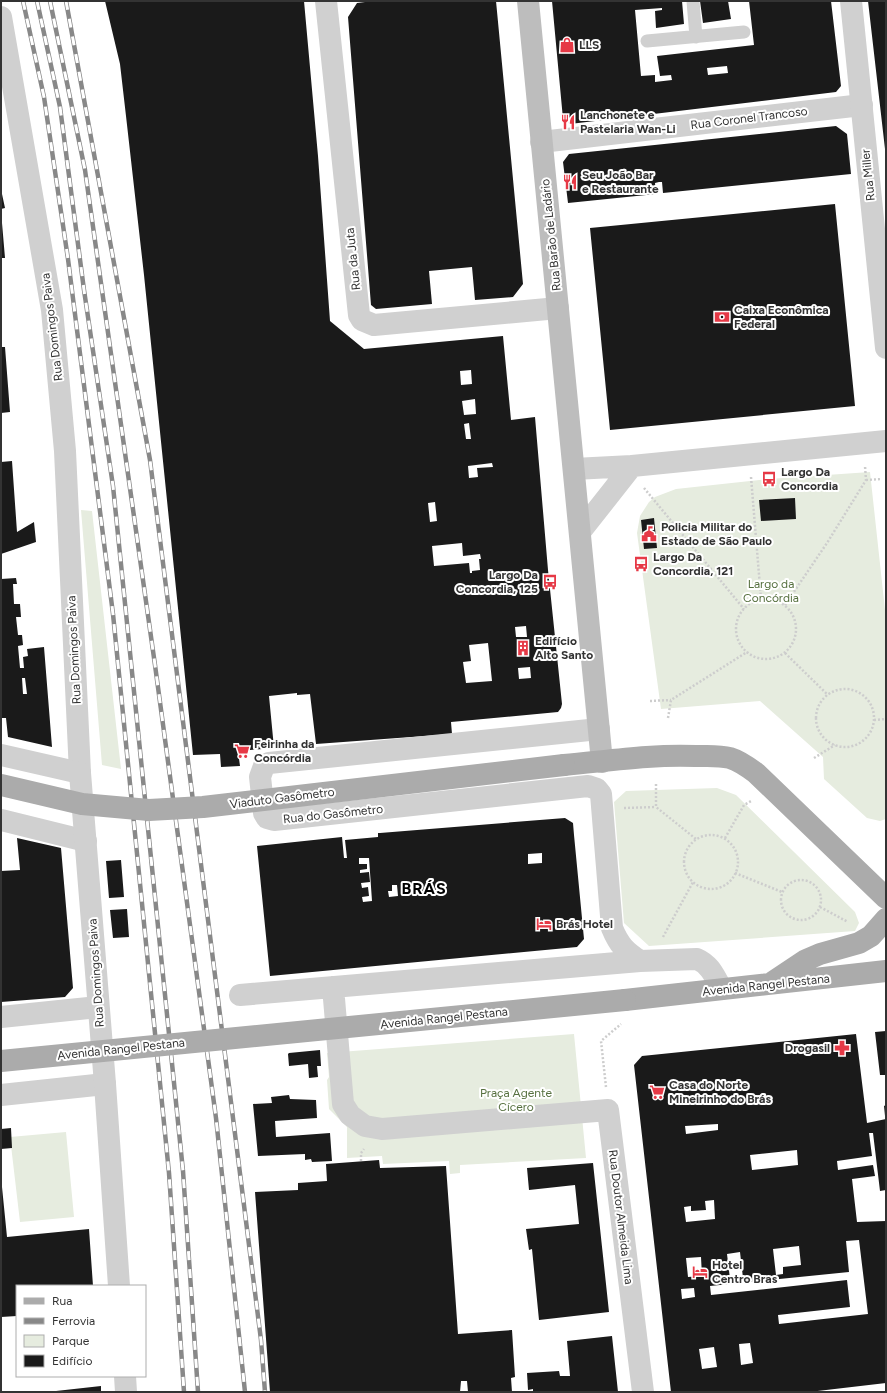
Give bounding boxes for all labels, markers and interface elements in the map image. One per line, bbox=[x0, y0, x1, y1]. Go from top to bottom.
shop icon: LLS bbox=[558, 36, 576, 54]
place label: LLS bbox=[579, 38, 599, 52]
street label: Rua Coronel Trancoso bbox=[690, 104, 808, 132]
place label: Lanchonete e Pastelaria Wan-Li bbox=[580, 108, 676, 136]
restaurant icon: Lanchonete e Pastelaria Wan-Li bbox=[559, 113, 577, 131]
street label: Rua Miller bbox=[858, 148, 878, 202]
place label: Seu João Bar e Restaurante bbox=[582, 168, 659, 196]
restaurant icon: Seu João Bar e Restaurante bbox=[561, 173, 579, 191]
street label: Rua Barão de Ladário bbox=[538, 178, 564, 292]
street label: Rua da Juta bbox=[343, 227, 363, 291]
street label: Rua Domingos Paiva bbox=[38, 272, 66, 382]
place label: Caixa Econômica Federal bbox=[734, 303, 829, 331]
bank icon: Caixa Econômica Federal bbox=[713, 308, 731, 326]
place label: Largo Da Concordia bbox=[781, 465, 838, 493]
bus stop icon: Largo Da Concordia bbox=[760, 470, 778, 488]
place label: Policia Militar do Estado de São Paulo bbox=[661, 520, 772, 548]
public building icon: Policia Militar do Estado de São Paulo bbox=[640, 525, 658, 543]
place label: Largo Da Concordia, 121 bbox=[653, 550, 733, 578]
bus stop icon: Largo Da Concordia, 121 bbox=[632, 555, 650, 573]
place label: Largo Da Concordia, 125 bbox=[456, 568, 538, 596]
bus stop icon: Largo Da Concordia, 125 bbox=[541, 573, 559, 591]
park label: Largo da Concórdia bbox=[743, 577, 799, 605]
street label: Rua Domingos Paiva bbox=[64, 595, 84, 705]
place label: Edifício Alto Santo bbox=[535, 634, 593, 662]
building icon: Edifício Alto Santo bbox=[514, 639, 532, 657]
place label: Feirinha da Concórdia bbox=[254, 737, 314, 765]
supermarket icon: Feirinha da Concórdia bbox=[233, 742, 251, 760]
street label: Viaduto Gasômetro bbox=[229, 785, 335, 811]
street label: Rua do Gasômetro bbox=[282, 802, 384, 826]
district label: BRÁS bbox=[401, 879, 447, 898]
hotel icon: Brás Hotel bbox=[535, 915, 553, 933]
place label: Brás Hotel bbox=[556, 917, 613, 931]
street label: Rua Domingos Paiva bbox=[85, 918, 107, 1028]
street label: Avenida Rangel Pestana bbox=[702, 971, 830, 999]
street label: Avenida Rangel Pestana bbox=[380, 1004, 508, 1032]
street label: Avenida Rangel Pestana bbox=[57, 1035, 185, 1063]
pharmacy icon: Drogasil bbox=[833, 1039, 851, 1057]
place label: Drogasil bbox=[785, 1041, 830, 1055]
place label: Casa do Norte Mineirinho do Brás bbox=[669, 1078, 771, 1106]
supermarket icon: Casa do Norte Mineirinho do Brás bbox=[648, 1083, 666, 1101]
park label: Praça Agente Cícero bbox=[480, 1086, 552, 1114]
street label: Rua Doutor Almeida Lima bbox=[606, 1149, 636, 1285]
place label: Hotel Centro Bras bbox=[712, 1258, 778, 1286]
hotel icon: Hotel Centro Bras bbox=[691, 1263, 709, 1281]
legend bbox=[16, 1285, 146, 1377]
text: Rua bbox=[52, 1294, 72, 1308]
text: Ferrovia bbox=[52, 1314, 95, 1328]
text: Parque bbox=[52, 1334, 90, 1348]
text: Edifício bbox=[52, 1354, 92, 1368]

